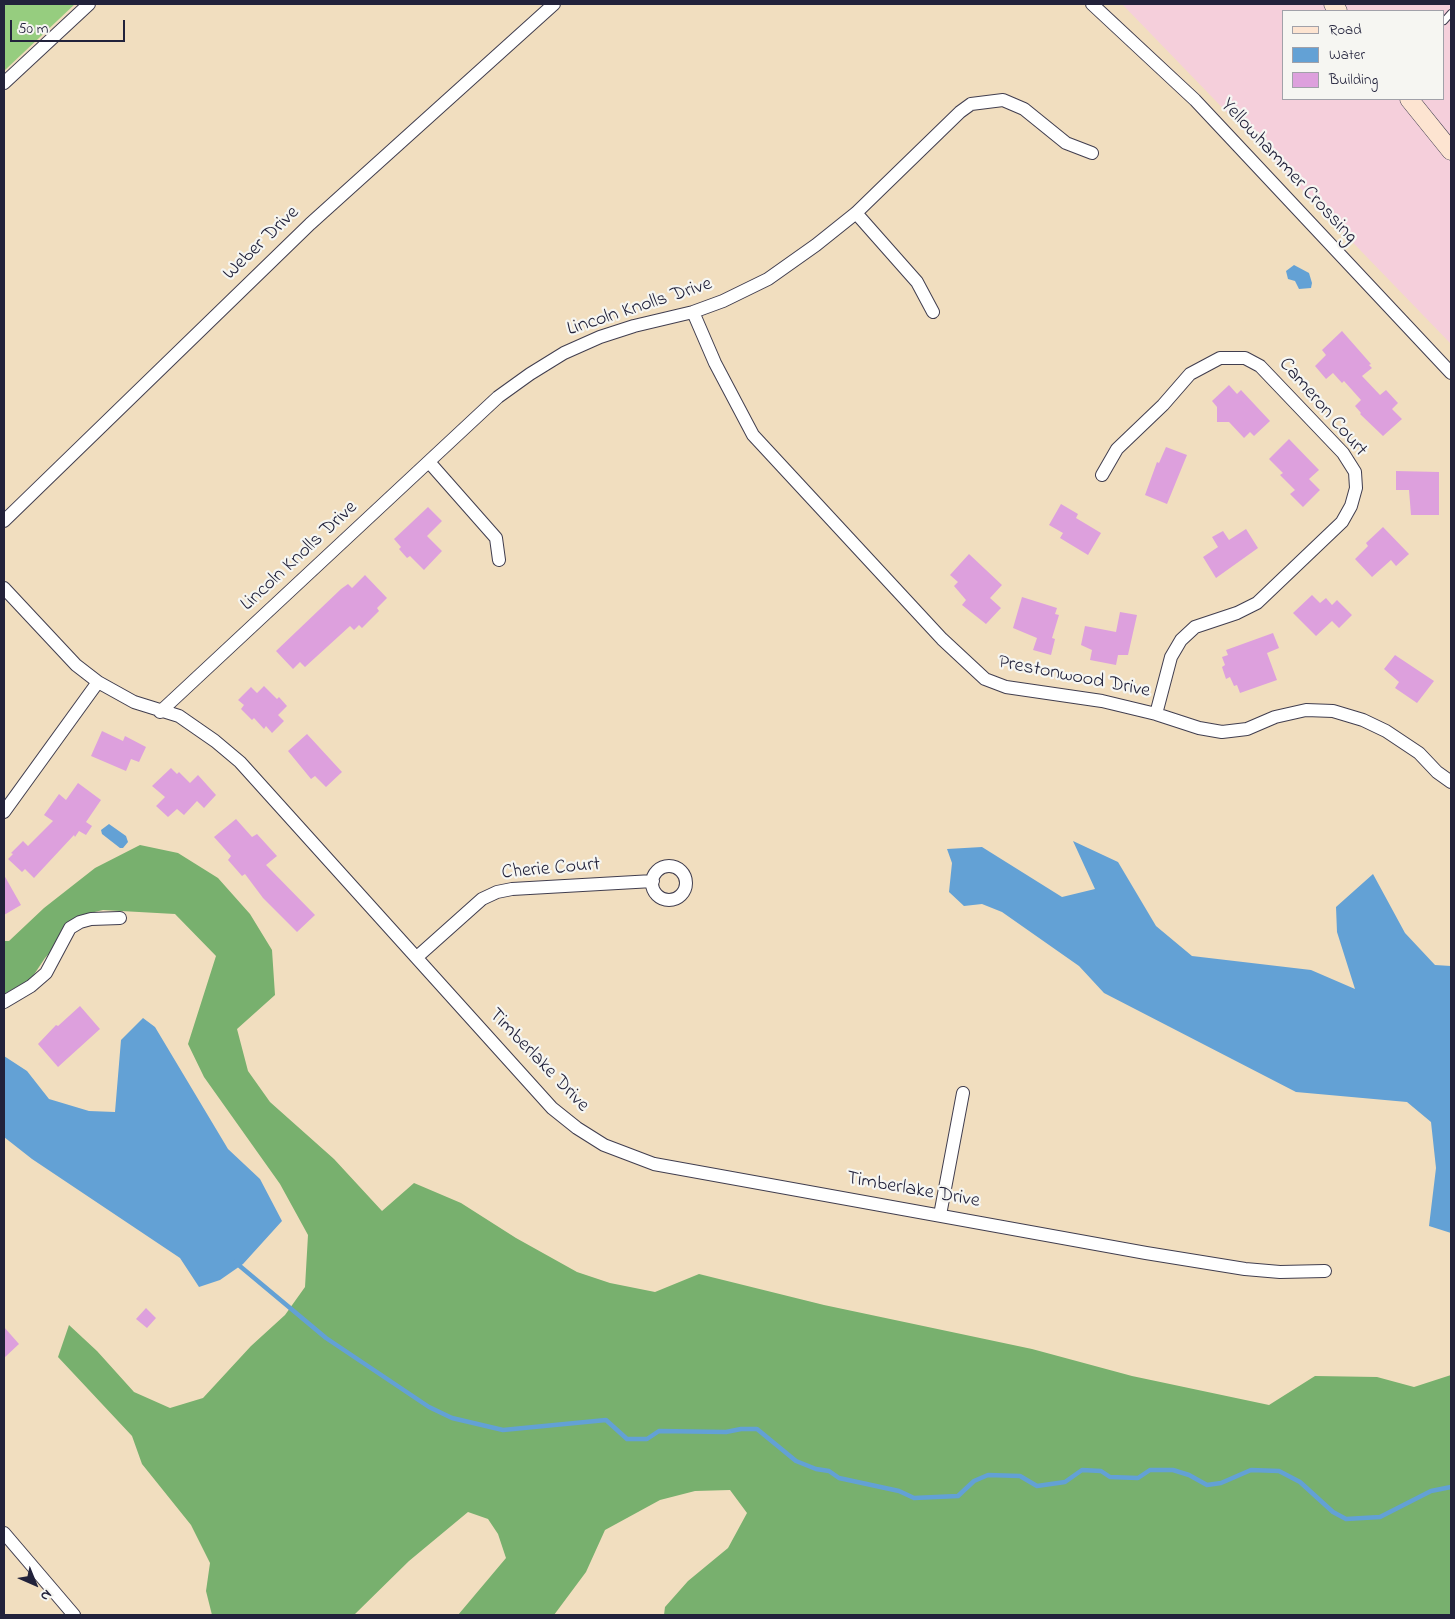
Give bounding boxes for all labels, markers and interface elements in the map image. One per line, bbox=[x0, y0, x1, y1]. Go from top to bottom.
scale bar bbox=[12, 10, 128, 42]
legend bbox=[1282, 10, 1445, 100]
text: 50 m bbox=[18, 18, 48, 40]
text: Road bbox=[1329, 19, 1362, 41]
text: Water bbox=[1329, 44, 1365, 66]
text: Building bbox=[1329, 69, 1378, 91]
street label: Yellowhammer Crossing bbox=[1214, 94, 1362, 250]
street label: Weber Drive bbox=[219, 202, 305, 286]
street label: Lincoln Knolls Drive bbox=[565, 273, 715, 343]
street label: Cameron Court bbox=[1272, 354, 1372, 462]
street label: Lincoln Knolls Drive bbox=[237, 497, 363, 617]
street label: Prestonwood Drive bbox=[996, 651, 1152, 705]
street label: Cherie Court bbox=[501, 854, 601, 886]
street label: Timberlake Drive bbox=[482, 1004, 594, 1118]
street label: Timberlake Drive bbox=[844, 1167, 982, 1215]
north arrow bbox=[10, 1559, 60, 1609]
text: N bbox=[35, 1584, 56, 1606]

